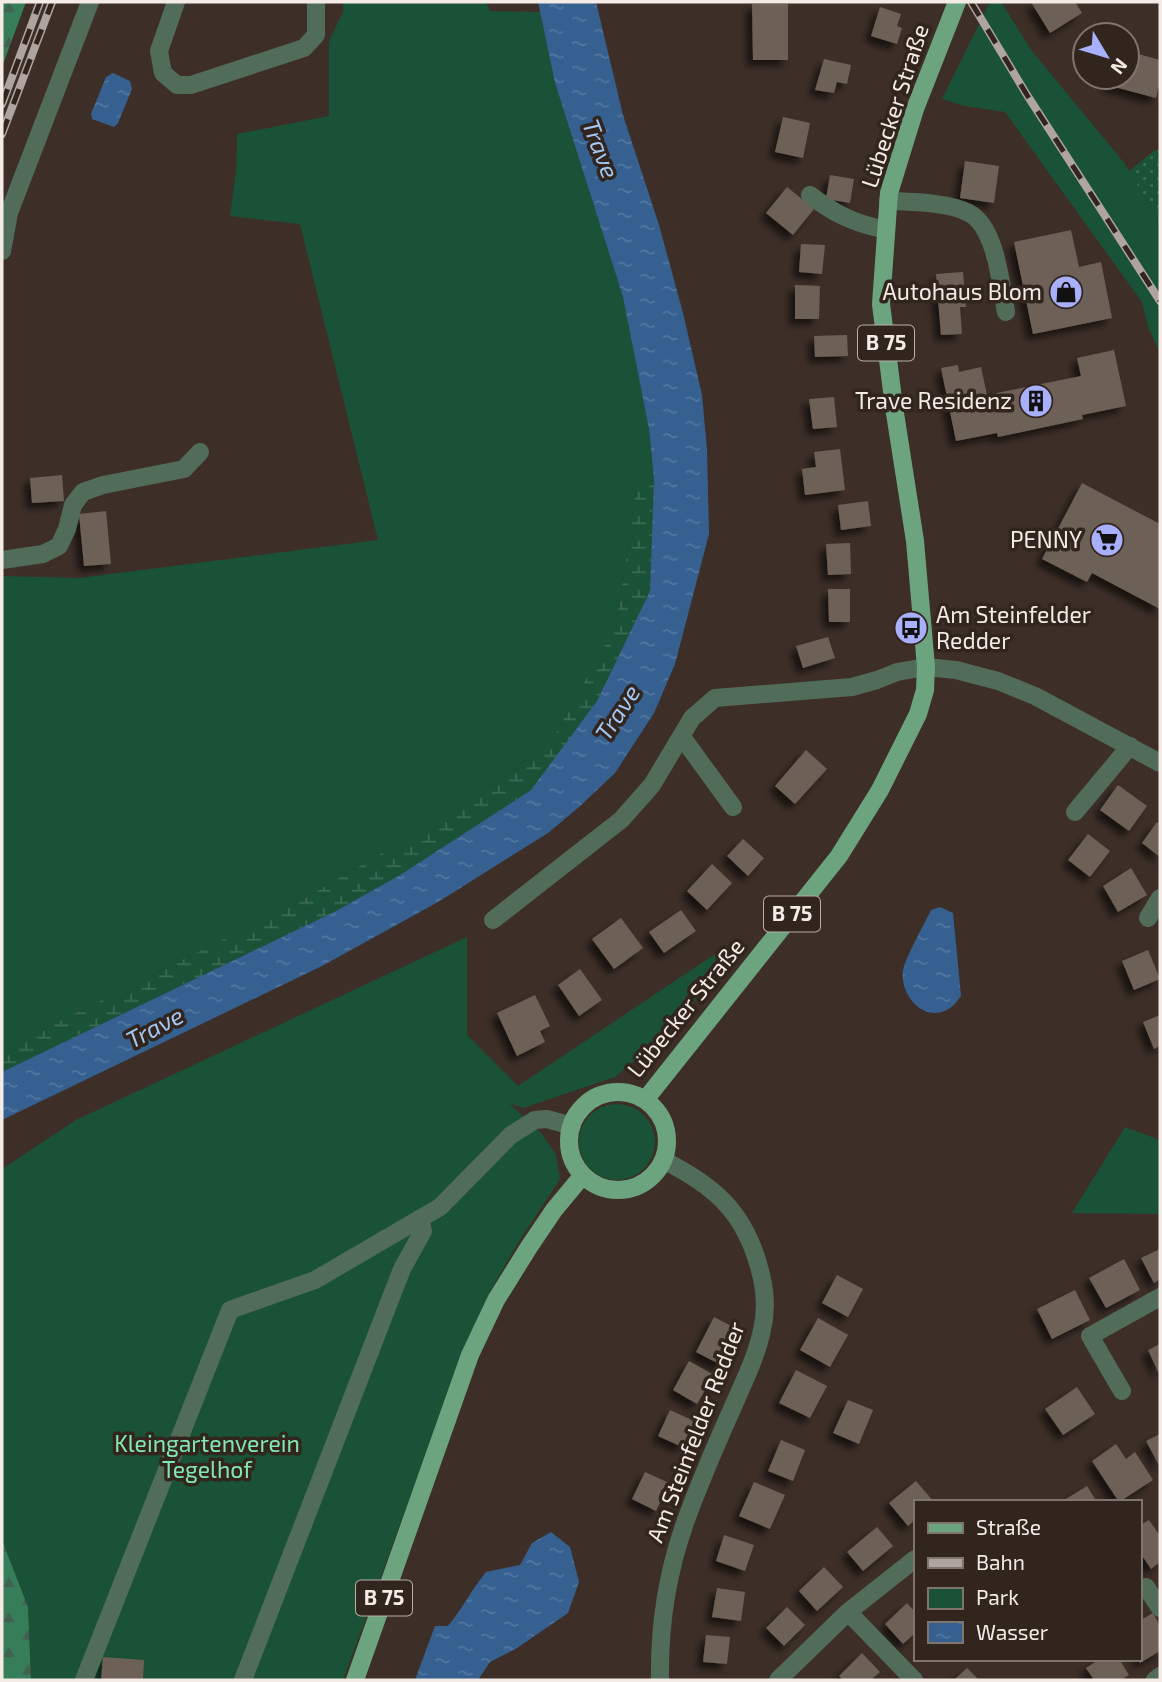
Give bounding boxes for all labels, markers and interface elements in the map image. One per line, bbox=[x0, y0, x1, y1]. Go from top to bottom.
street label: Lübecker Straße bbox=[854, 20, 934, 191]
north arrow bbox=[1071, 21, 1141, 91]
text: N bbox=[1107, 54, 1133, 79]
water label: Trave bbox=[577, 115, 626, 182]
shop icon: Autohaus Blom bbox=[1047, 273, 1085, 311]
place label: Autohaus Blom bbox=[883, 277, 1042, 305]
road number: B 75 bbox=[858, 326, 914, 360]
building icon: Trave Residenz bbox=[1017, 382, 1055, 420]
place label: Trave Residenz bbox=[855, 386, 1012, 414]
supermarket icon: PENNY bbox=[1088, 521, 1126, 559]
place label: PENNY bbox=[1010, 525, 1082, 553]
place label: Am Steinfelder Redder bbox=[936, 600, 1091, 654]
bus stop icon: Am Steinfelder Redder bbox=[892, 609, 930, 647]
water label: Trave bbox=[588, 679, 645, 746]
road number: B 75 bbox=[764, 897, 820, 932]
street label: Lübecker Straße bbox=[621, 932, 750, 1082]
water label: Trave bbox=[121, 1000, 188, 1054]
street label: Am Steinfelder Redder bbox=[640, 1317, 750, 1546]
park label: Kleingartenverein Tegelhof bbox=[114, 1429, 300, 1483]
legend bbox=[914, 1500, 1141, 1661]
text: Straße bbox=[976, 1514, 1041, 1539]
text: Bahn bbox=[976, 1549, 1025, 1574]
road number: B 75 bbox=[356, 1580, 412, 1616]
text: Park bbox=[976, 1584, 1019, 1609]
text: Wasser bbox=[976, 1619, 1049, 1644]

